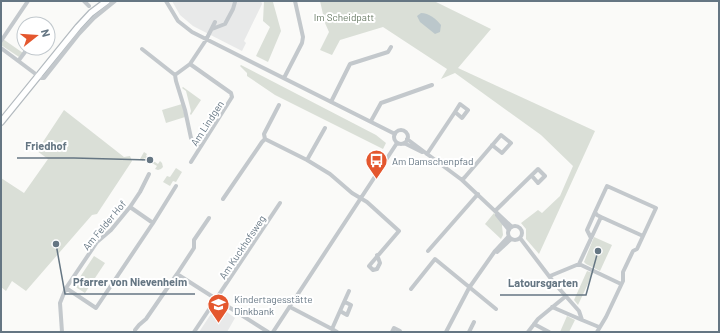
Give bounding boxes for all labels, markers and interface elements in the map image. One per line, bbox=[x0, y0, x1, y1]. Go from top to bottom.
park label: Im Scheidpatt bbox=[314, 11, 375, 23]
north arrow bbox=[16, 16, 56, 56]
text: N bbox=[39, 28, 53, 38]
street label: Am Lindgen bbox=[188, 98, 226, 148]
callout: Friedhof bbox=[17, 135, 74, 158]
text: Friedhof bbox=[25, 139, 67, 152]
bus stop icon: Am Damschenpfad bbox=[363, 148, 389, 181]
place label: Am Damschenpfad bbox=[392, 155, 473, 167]
street label: Am Felder Hof bbox=[80, 197, 129, 252]
street label: Am Kuckhofsweg bbox=[216, 213, 268, 281]
callout: Pfarrer von Nievenheim bbox=[65, 271, 195, 294]
callout: Latoursgarten bbox=[500, 272, 586, 295]
text: Pfarrer von Nievenheim bbox=[73, 275, 187, 288]
text: Latoursgarten bbox=[508, 276, 578, 289]
school or university icon: Kindertagesstätte Dinkbank bbox=[205, 292, 231, 325]
place label: Kindertagesstätte Dinkbank bbox=[234, 293, 313, 317]

